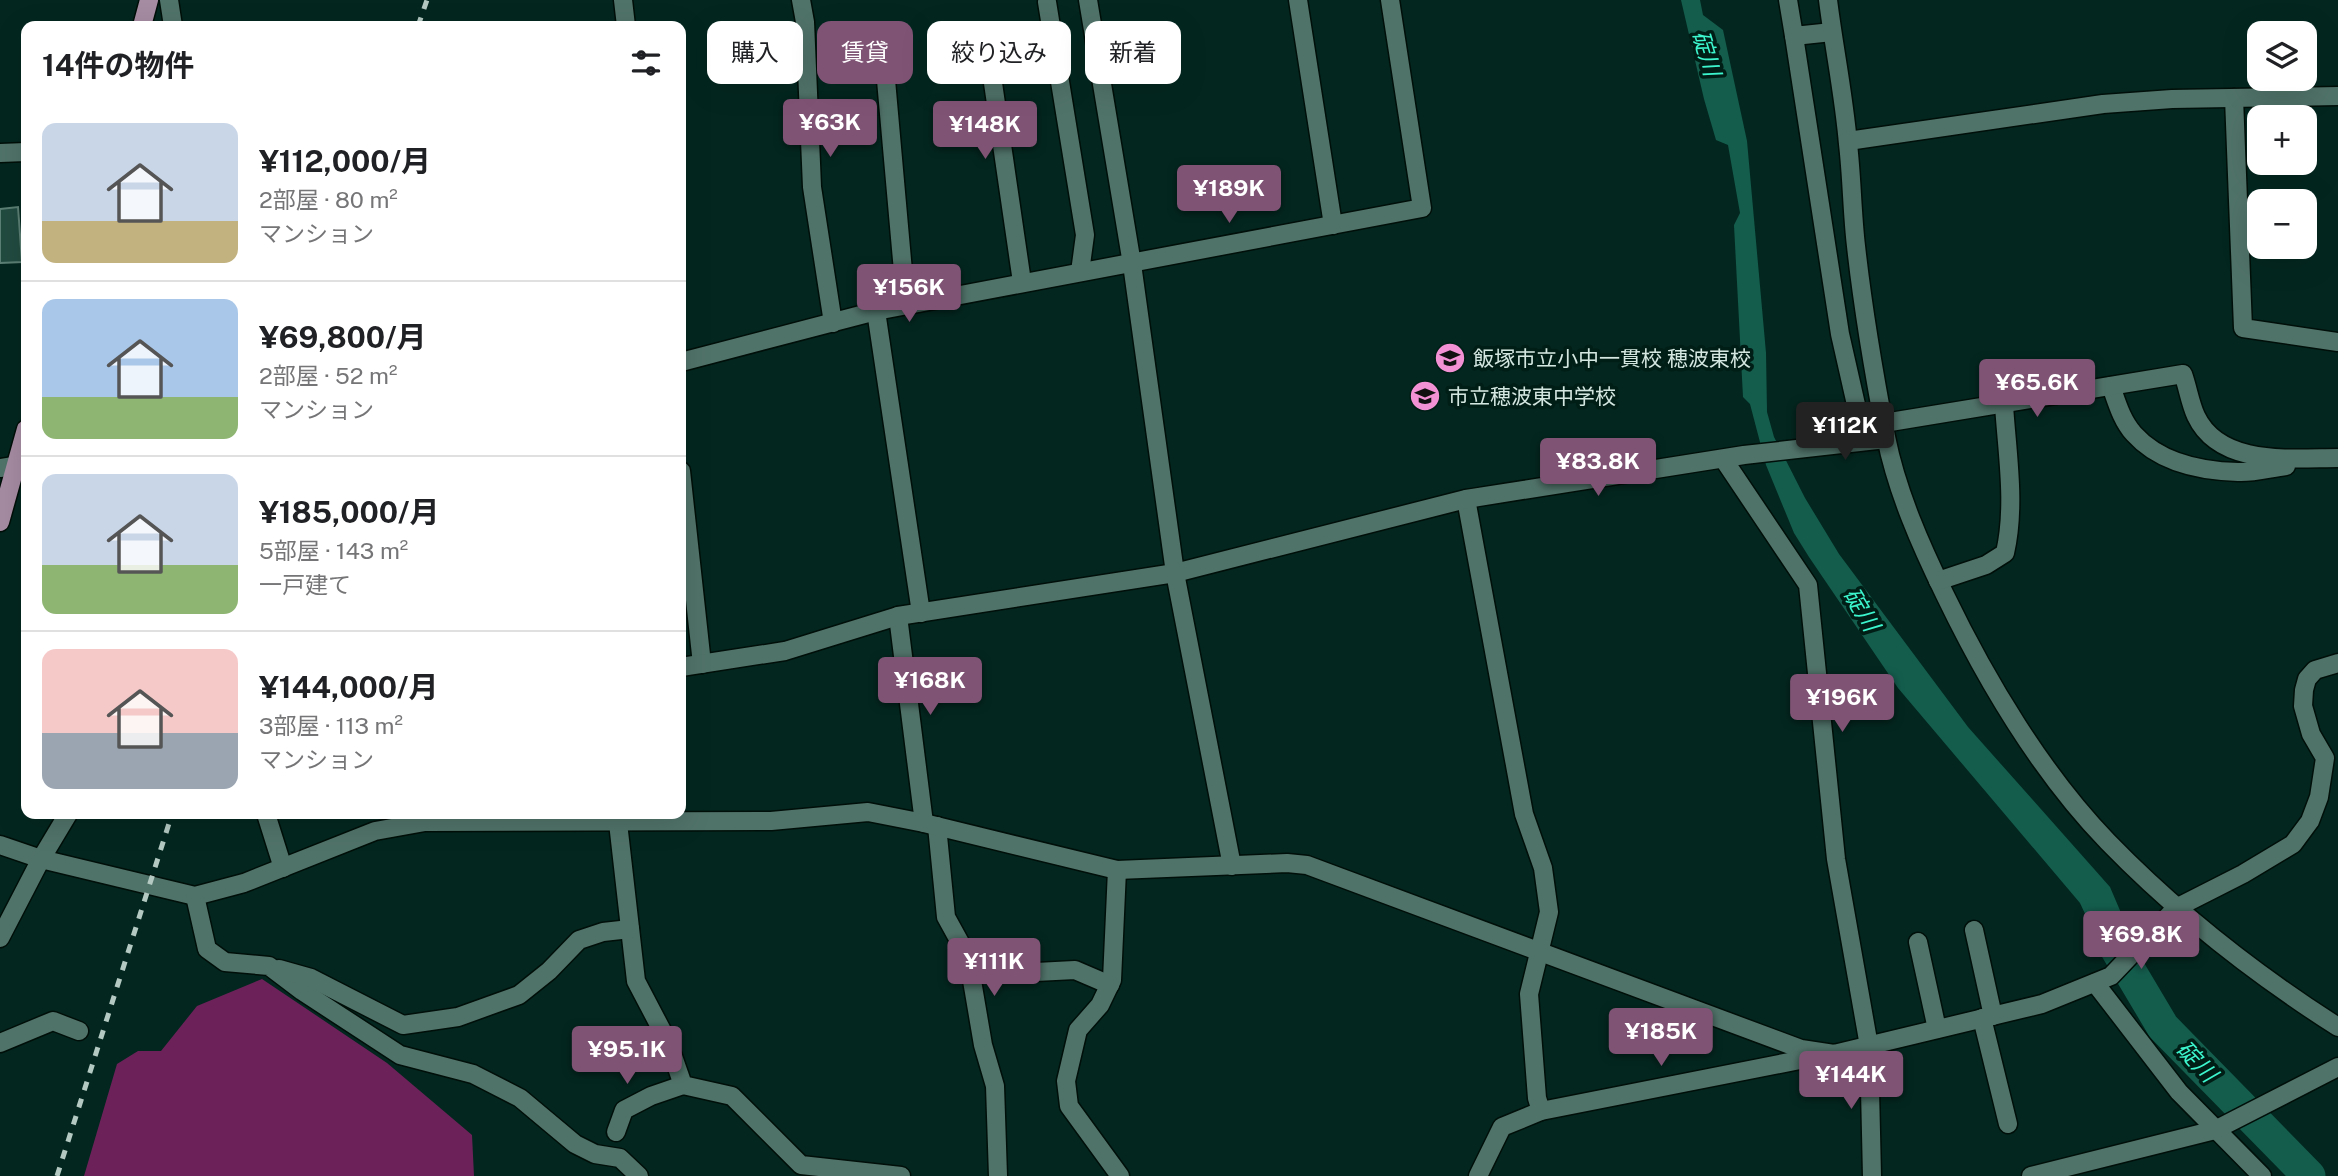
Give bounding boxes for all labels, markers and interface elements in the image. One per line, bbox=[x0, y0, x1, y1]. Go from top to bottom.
chip: 購入 bbox=[707, 21, 803, 84]
chip: 賃貸 bbox=[817, 21, 913, 84]
chip: 絞り込み bbox=[927, 21, 1071, 84]
chip: 新着 bbox=[1085, 21, 1181, 84]
map controls bbox=[2247, 21, 2317, 259]
button: layers bbox=[2247, 21, 2317, 91]
water label: 碇川 bbox=[1687, 27, 1728, 82]
icon: filters bbox=[627, 44, 665, 82]
text: 14件の物件 bbox=[42, 47, 195, 83]
pin: ¥63K bbox=[789, 100, 871, 159]
pin: ¥148K bbox=[936, 102, 1034, 161]
button: + bbox=[2247, 105, 2317, 175]
text: ¥63K bbox=[799, 108, 861, 135]
text: ¥148K bbox=[949, 110, 1021, 137]
text: ¥112,000/月 bbox=[259, 143, 431, 179]
icon: home bbox=[98, 151, 182, 235]
pin: ¥189K bbox=[1180, 166, 1278, 225]
text: ¥189K bbox=[1193, 174, 1265, 201]
text: 2部屋 · 80 m² bbox=[259, 186, 398, 213]
button: − bbox=[2247, 189, 2317, 259]
text: マンション bbox=[259, 220, 374, 247]
pin: ¥156K bbox=[860, 264, 958, 324]
text: ¥156K bbox=[873, 273, 945, 300]
text: ¥69,800/月 bbox=[259, 319, 427, 355]
icon: home bbox=[98, 327, 182, 411]
school or university icon: 飯塚市立小中一貫校 穂波東校 bbox=[1433, 341, 1467, 375]
place label: 飯塚市立小中一貫校 穂波東校 bbox=[1473, 346, 1751, 371]
pin: ¥65.6K bbox=[1980, 360, 2094, 419]
text: 2部屋 · 52 m² bbox=[259, 362, 397, 389]
text: ¥65.6K bbox=[1995, 368, 2079, 395]
school or university icon: 市立穂波東中学校 bbox=[1408, 379, 1442, 413]
place label: 市立穂波東中学校 bbox=[1448, 384, 1616, 409]
text: マンション bbox=[259, 396, 374, 423]
pin: ¥112K bbox=[1796, 402, 1894, 462]
text: ¥112K bbox=[1812, 411, 1878, 438]
pin: ¥83.8K bbox=[1541, 438, 1655, 498]
text: ¥83.8K bbox=[1556, 447, 1640, 474]
text: ¥185,000/月 bbox=[259, 494, 440, 530]
icon: home bbox=[98, 502, 182, 586]
text: 5部屋 · 143 m² bbox=[259, 537, 408, 564]
text: 一戸建て bbox=[259, 571, 351, 598]
water label: 碇川 bbox=[1839, 582, 1887, 638]
pin: ¥168K bbox=[881, 658, 979, 717]
text: ¥168K bbox=[894, 666, 966, 693]
text: ¥144,000/月 bbox=[259, 669, 439, 705]
pin: ¥196K bbox=[1793, 674, 1891, 734]
icon: home bbox=[98, 677, 182, 761]
text: ¥196K bbox=[1806, 683, 1878, 710]
text: 3部屋 · 113 m² bbox=[259, 712, 403, 739]
text: マンション bbox=[259, 746, 374, 773]
pin: ¥69.8K bbox=[2084, 912, 2198, 971]
text: ¥69.8K bbox=[2099, 920, 2183, 947]
pin: ¥111K bbox=[945, 939, 1043, 998]
text: ¥111K bbox=[963, 947, 1025, 974]
pin: ¥185K bbox=[1612, 1009, 1710, 1068]
text: ¥185K bbox=[1625, 1017, 1697, 1044]
pin: ¥95.1K bbox=[570, 1026, 684, 1086]
text: ¥95.1K bbox=[588, 1035, 666, 1062]
water label: 碇川 bbox=[2171, 1035, 2225, 1089]
pin: ¥144K bbox=[1802, 1052, 1900, 1111]
text: ¥144K bbox=[1815, 1060, 1887, 1087]

